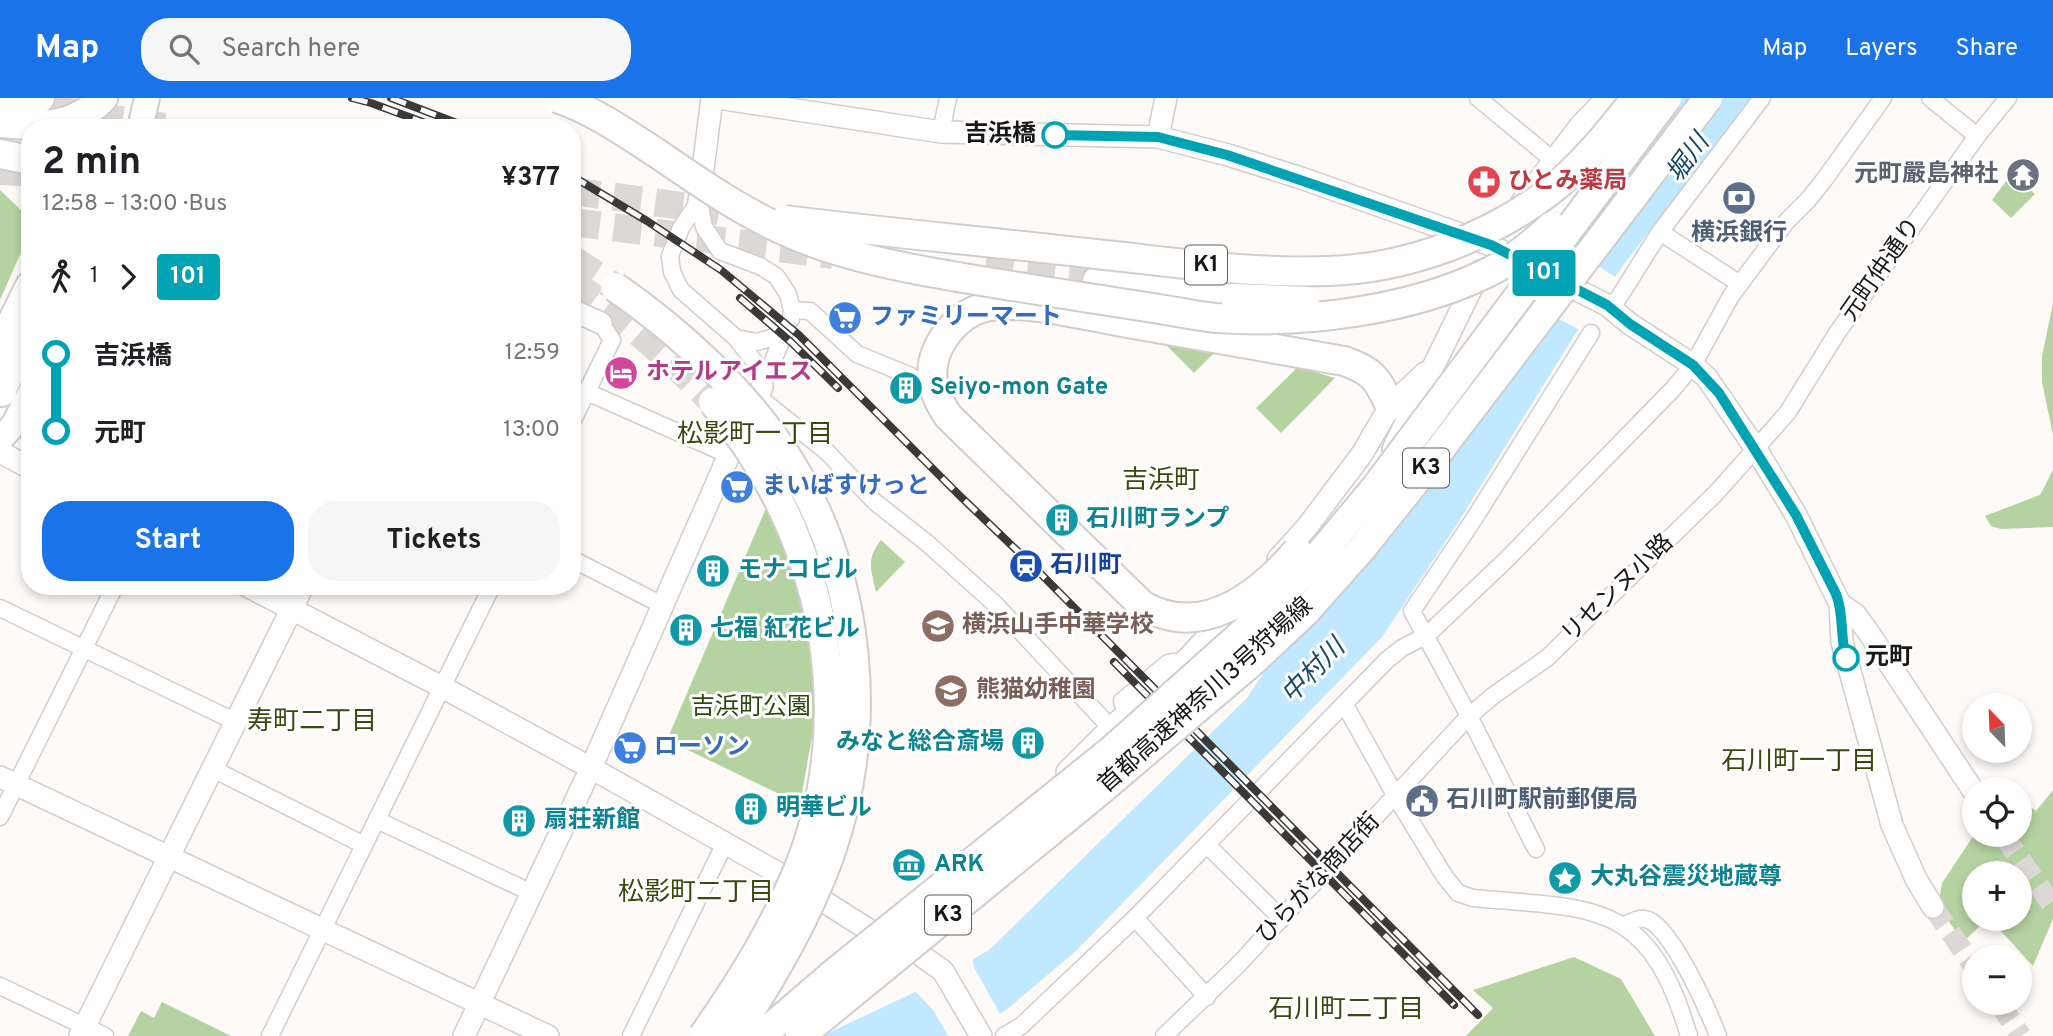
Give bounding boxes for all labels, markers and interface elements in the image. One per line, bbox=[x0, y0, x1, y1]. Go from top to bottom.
search box bbox=[141, 18, 631, 81]
text: Map bbox=[35, 28, 99, 70]
icon: search bbox=[165, 30, 203, 68]
text: Search here bbox=[221, 33, 360, 66]
text: Map bbox=[1762, 34, 1807, 64]
text: Layers bbox=[1845, 34, 1917, 64]
text: Share bbox=[1955, 34, 2018, 64]
place label: 吉浜橋 bbox=[964, 120, 1036, 150]
marker: 吉浜橋 bbox=[1042, 122, 1068, 148]
water label: 堀川 bbox=[1660, 126, 1719, 190]
text: 2 min bbox=[42, 139, 141, 188]
temple icon: 元町嚴島神社 bbox=[2004, 156, 2042, 194]
place label: 元町嚴島神社 bbox=[1854, 160, 1998, 190]
text: ¥377 bbox=[501, 162, 560, 195]
pharmacy icon: ひとみ薬局 bbox=[1465, 163, 1503, 201]
place label: ひとみ薬局 bbox=[1508, 167, 1627, 197]
bank icon: 横浜銀行 bbox=[1720, 179, 1758, 217]
text: 12:58 – 13:00 · Bus bbox=[42, 190, 227, 219]
street label: 元町仲通り bbox=[1835, 212, 1929, 328]
place label: 横浜銀行 bbox=[1691, 219, 1787, 249]
road number: K1 bbox=[1185, 246, 1227, 284]
line badge: 101 bbox=[1504, 250, 1584, 296]
icon: walk bbox=[42, 258, 80, 296]
icon: forward bbox=[109, 258, 147, 296]
text: 101 bbox=[1527, 258, 1561, 288]
text: 1 bbox=[90, 262, 99, 291]
text: 101 bbox=[171, 262, 206, 292]
supermarket icon: ファミリーマート bbox=[826, 299, 864, 337]
place label: ファミリーマート bbox=[870, 303, 1062, 333]
text: 12:59 bbox=[504, 339, 560, 368]
text: 吉浜橋 bbox=[94, 341, 172, 374]
hotel icon: ホテルアイエス bbox=[602, 354, 640, 392]
place label: ホテルアイエス bbox=[646, 358, 813, 388]
building icon: Seiyo-mon Gate bbox=[887, 369, 925, 407]
place label: Seiyo-mon Gate bbox=[930, 373, 1108, 403]
text: 13:00 bbox=[503, 416, 560, 445]
text: 元町 bbox=[94, 418, 146, 451]
district label: 松影町一丁目 bbox=[677, 419, 833, 452]
road number: K3 bbox=[1403, 448, 1449, 488]
district label: 吉浜町 bbox=[1122, 465, 1200, 498]
supermarket icon: まいばすけっと bbox=[718, 468, 756, 506]
place label: まいばすけっと bbox=[762, 472, 930, 502]
button: Start bbox=[42, 501, 294, 581]
button: Tickets bbox=[308, 501, 560, 581]
building icon: 石川町ランプ bbox=[1043, 501, 1081, 539]
place label: 石川町ランプ bbox=[1086, 505, 1229, 535]
street label: リセンヌ小路 bbox=[1556, 528, 1680, 650]
station icon: 石川町 bbox=[1007, 547, 1045, 585]
place label: 石川町 bbox=[1050, 551, 1122, 581]
building icon: モナコビル bbox=[694, 552, 732, 590]
place label: モナコビル bbox=[738, 556, 858, 586]
street label: 首都高速神奈川3号狩場線 bbox=[1092, 592, 1320, 800]
school or university icon: 横浜山手中華学校 bbox=[919, 607, 957, 645]
building icon: 七福 紅花ビル bbox=[667, 611, 705, 649]
place label: 横浜山手中華学校 bbox=[962, 611, 1154, 641]
place label: 七福 紅花ビル bbox=[710, 615, 860, 645]
water label: 中村川 bbox=[1275, 630, 1355, 712]
place label: 元町 bbox=[1865, 643, 1913, 673]
marker: 元町 bbox=[1833, 645, 1859, 671]
school or university icon: 熊猫幼稚園 bbox=[932, 672, 970, 710]
place label: 熊猫幼稚園 bbox=[976, 676, 1096, 706]
park label: 吉浜町公園 bbox=[691, 693, 811, 723]
north arrow bbox=[1962, 693, 2032, 763]
map controls bbox=[1962, 693, 2032, 1015]
district label: 寿町二丁目 bbox=[247, 706, 377, 739]
building icon: みなと総合斎場 bbox=[1009, 724, 1047, 762]
place label: みなと総合斎場 bbox=[836, 728, 1004, 758]
supermarket icon: ローソン bbox=[611, 729, 649, 767]
place label: ローソン bbox=[654, 733, 750, 763]
district label: 石川町一丁目 bbox=[1721, 746, 1877, 779]
button: locate bbox=[1962, 777, 2032, 847]
public building icon: 石川町駅前郵便局 bbox=[1403, 782, 1441, 820]
place label: 石川町駅前郵便局 bbox=[1446, 786, 1638, 816]
building icon: 明華ビル bbox=[732, 790, 770, 828]
place label: 明華ビル bbox=[776, 794, 872, 824]
building icon: 扇荘新館 bbox=[500, 802, 538, 840]
place label: 扇荘新館 bbox=[544, 806, 640, 836]
street label: ひらがな商店街 bbox=[1251, 807, 1387, 951]
museum icon: ARK bbox=[890, 846, 928, 884]
place label: ARK bbox=[934, 850, 985, 880]
place icon: 大丸谷震災地蔵尊 bbox=[1546, 859, 1584, 897]
button: + bbox=[1962, 861, 2032, 931]
place label: 大丸谷震災地蔵尊 bbox=[1590, 863, 1782, 893]
district label: 松影町二丁目 bbox=[618, 877, 774, 910]
road number: K3 bbox=[925, 895, 971, 934]
button: − bbox=[1962, 945, 2032, 1015]
district label: 石川町二丁目 bbox=[1268, 994, 1424, 1027]

